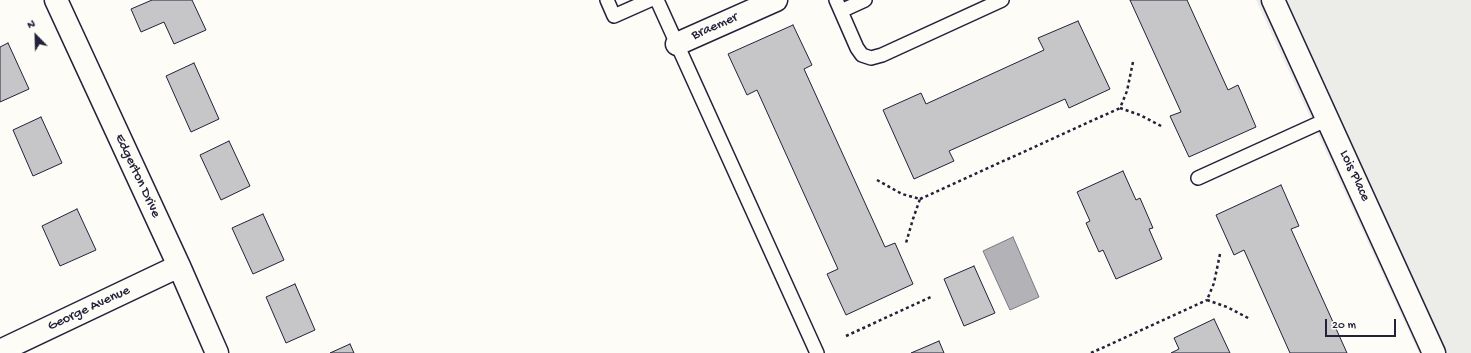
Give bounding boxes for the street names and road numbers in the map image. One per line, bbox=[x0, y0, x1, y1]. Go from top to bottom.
street label: Braemer bbox=[689, 9, 741, 45]
street label: Edgerton Drive bbox=[110, 131, 164, 221]
street label: Lois Place bbox=[1335, 148, 1373, 204]
street label: George Avenue bbox=[45, 283, 133, 335]

